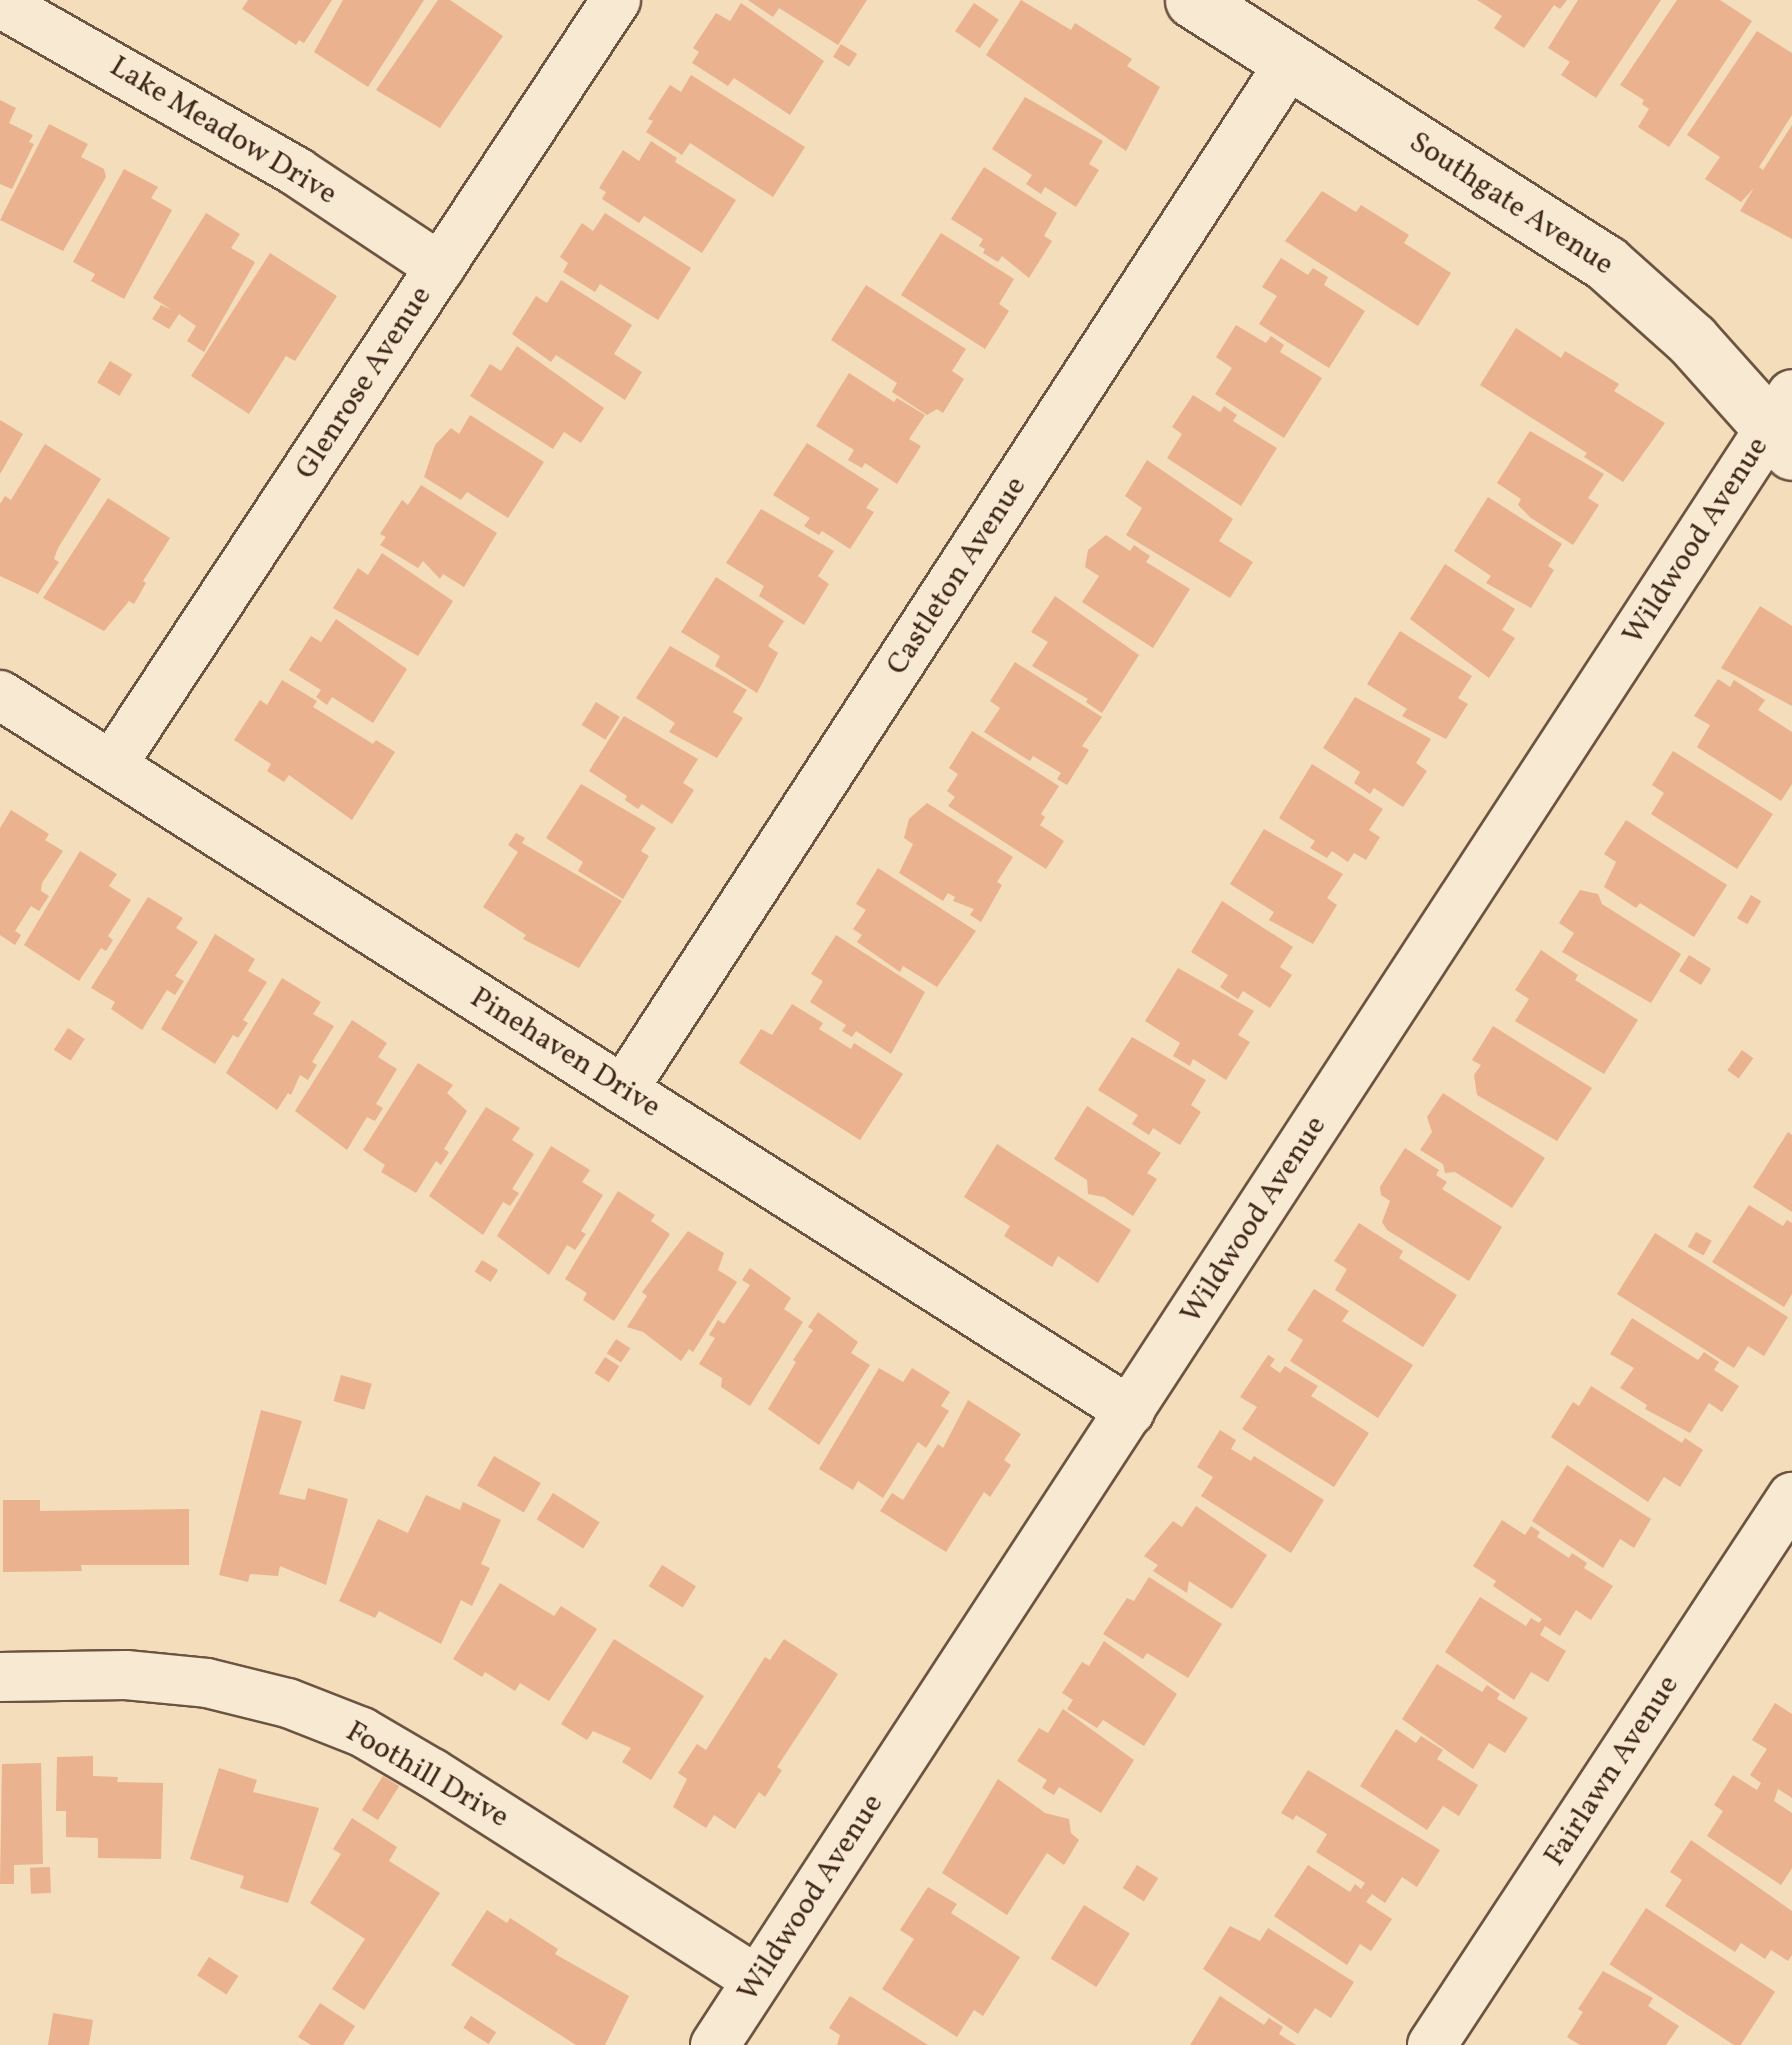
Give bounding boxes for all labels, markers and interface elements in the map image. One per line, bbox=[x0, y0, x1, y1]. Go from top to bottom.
street label: Lake Meadow Drive bbox=[103, 49, 343, 213]
street label: Southgate Avenue bbox=[1402, 125, 1620, 283]
street label: Glenrose Avenue bbox=[288, 280, 440, 486]
street label: Wildwood Avenue bbox=[1616, 431, 1776, 651]
street label: Castleton Avenue bbox=[879, 470, 1035, 682]
street label: Pinehaven Drive bbox=[463, 980, 667, 1126]
street label: Wildwood Avenue bbox=[1174, 1110, 1334, 1330]
street label: Fairlawn Avenue bbox=[1537, 1669, 1687, 1873]
street label: Foothill Drive bbox=[339, 1714, 515, 1836]
street label: Wildwood Avenue bbox=[731, 1788, 891, 2008]

